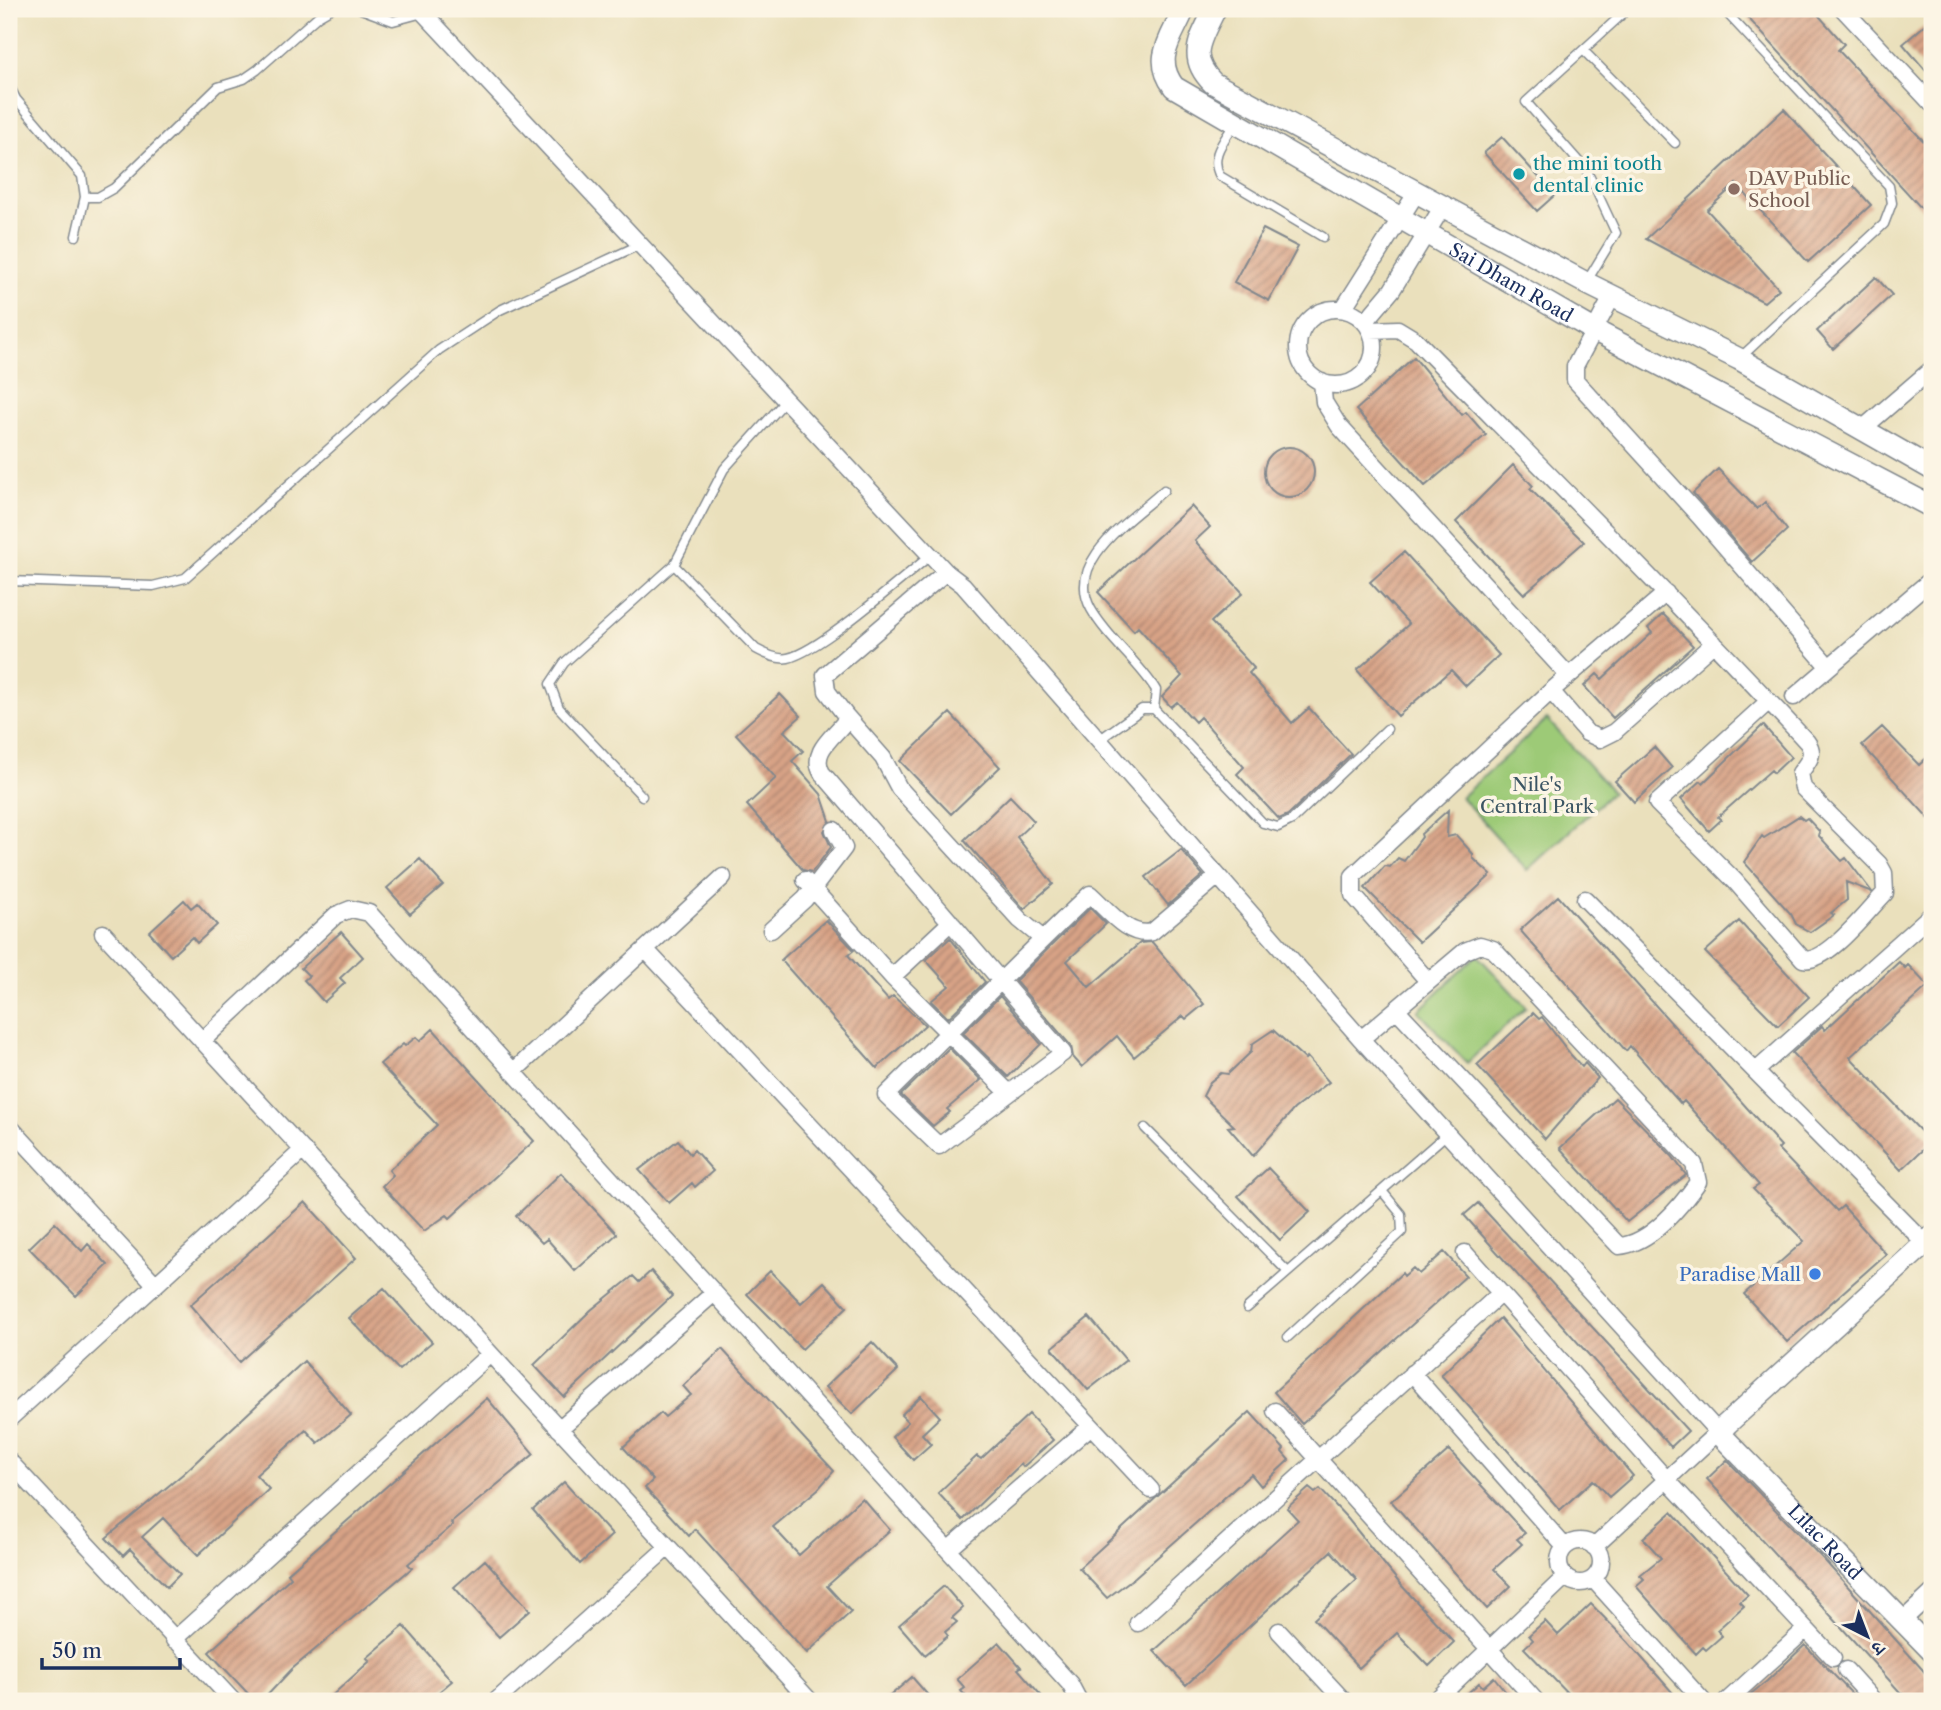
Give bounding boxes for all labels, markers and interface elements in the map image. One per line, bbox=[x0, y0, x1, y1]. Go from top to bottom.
place label: the mini tooth dental clinic bbox=[1533, 152, 1662, 197]
marker: the mini tooth dental clinic bbox=[1511, 166, 1527, 182]
place label: DAV Public School bbox=[1748, 167, 1851, 212]
marker: DAV Public School bbox=[1726, 181, 1742, 197]
street label: Sai Dham Road bbox=[1445, 237, 1578, 327]
park label: Nile's Central Park bbox=[1480, 773, 1595, 818]
place label: Paradise Mall bbox=[1679, 1263, 1801, 1286]
marker: Paradise Mall bbox=[1807, 1266, 1823, 1282]
street label: Lilac Road bbox=[1783, 1499, 1867, 1584]
north arrow bbox=[1832, 1602, 1902, 1672]
scale bar bbox=[42, 1626, 180, 1670]
text: उ bbox=[1866, 1635, 1891, 1661]
text: 50 m bbox=[52, 1638, 102, 1663]

